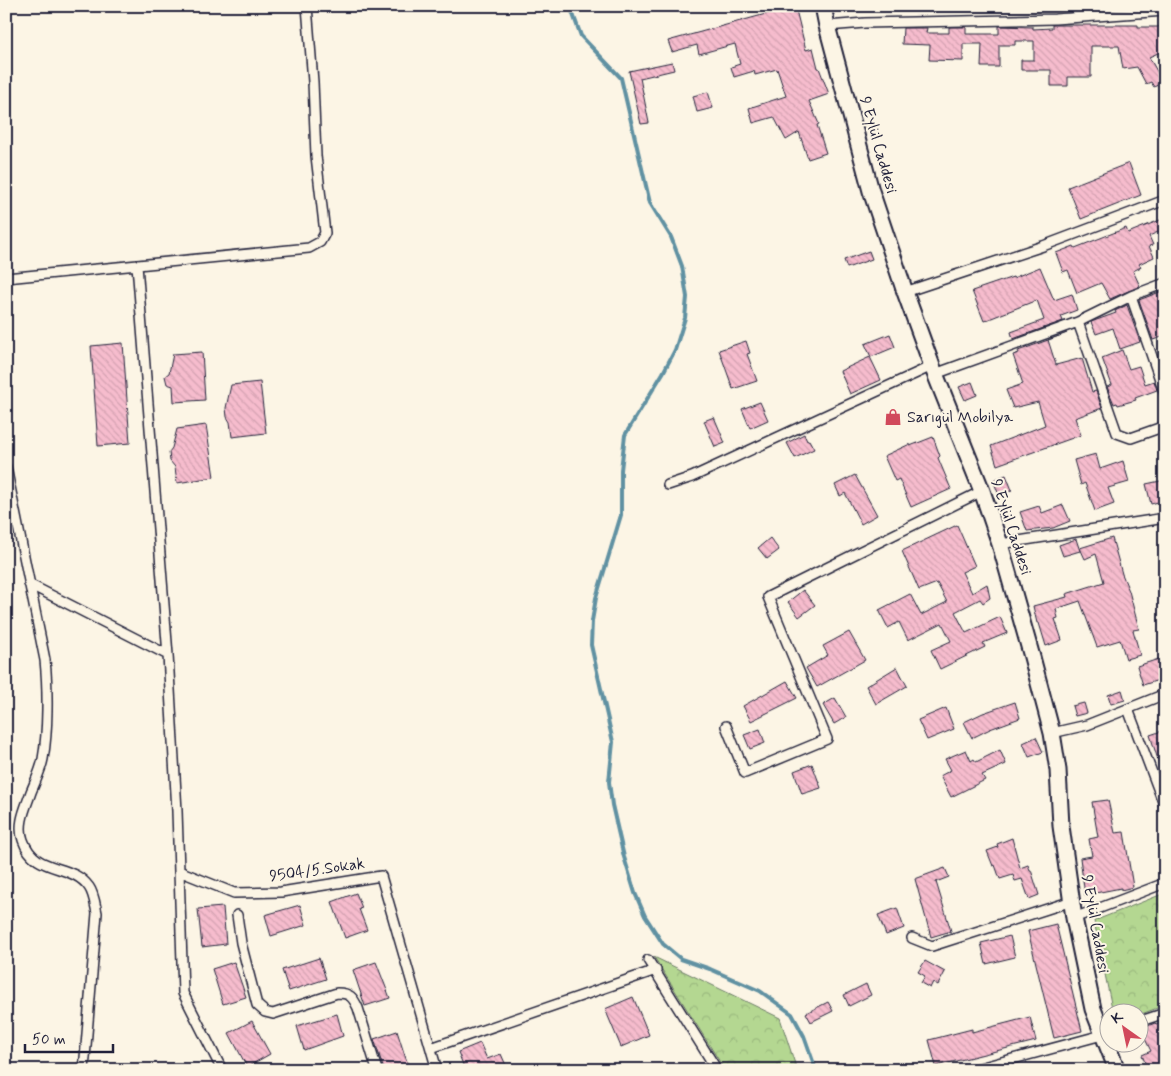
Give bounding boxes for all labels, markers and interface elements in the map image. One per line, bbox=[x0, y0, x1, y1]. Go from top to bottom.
street label: 9 Eylül Caddesi bbox=[854, 94, 902, 196]
shop icon: Sarıgül Mobilya bbox=[883, 407, 903, 427]
place label: Sarıgül Mobilya bbox=[907, 407, 1013, 428]
street label: 9 Eylül Caddesi bbox=[986, 476, 1037, 578]
street label: 9504/5.Sokak bbox=[268, 853, 366, 887]
street label: 9 Eylül Caddesi bbox=[1076, 873, 1114, 975]
north arrow bbox=[1098, 1004, 1148, 1054]
text: K bbox=[1108, 1007, 1127, 1028]
scale bar bbox=[25, 1021, 112, 1053]
text: 50 m bbox=[32, 1030, 66, 1050]

